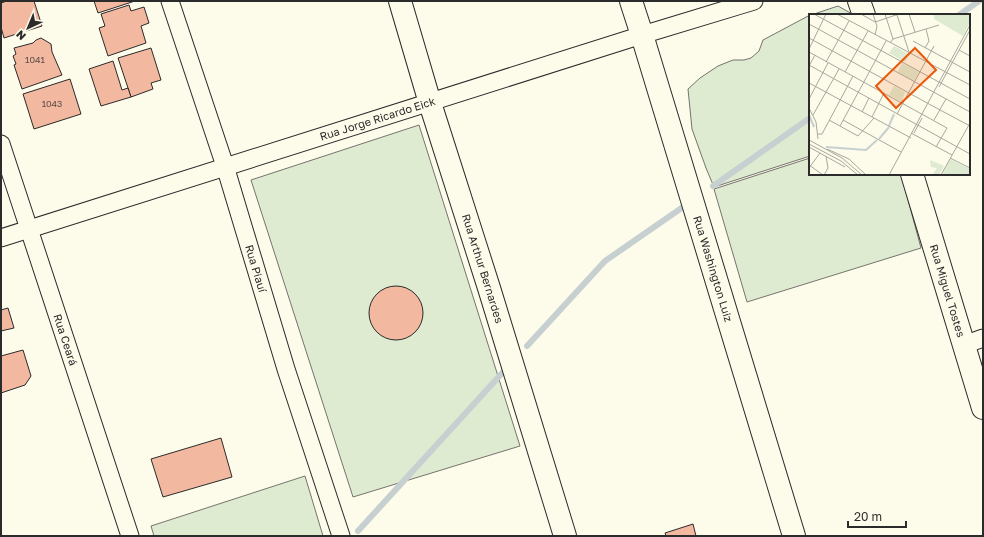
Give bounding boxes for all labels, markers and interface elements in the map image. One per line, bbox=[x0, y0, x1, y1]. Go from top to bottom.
north arrow bbox=[8, 8, 48, 48]
inset map bbox=[809, 14, 970, 175]
text: N bbox=[13, 28, 28, 43]
house number: 1041 bbox=[25, 54, 46, 65]
street label: Rua Jorge Ricardo Eick bbox=[318, 94, 437, 143]
house number: 1043 bbox=[42, 98, 62, 109]
street label: Rua Arthur Bernardes bbox=[460, 212, 506, 325]
street label: Rua Washington Luiz bbox=[691, 214, 736, 324]
street label: Rua Piauí bbox=[243, 243, 270, 295]
street label: Rua Miguel Tostes bbox=[928, 243, 968, 339]
street label: Rua Ceará bbox=[51, 312, 80, 367]
scale bar bbox=[848, 503, 906, 529]
text: 20 m bbox=[854, 509, 882, 524]

